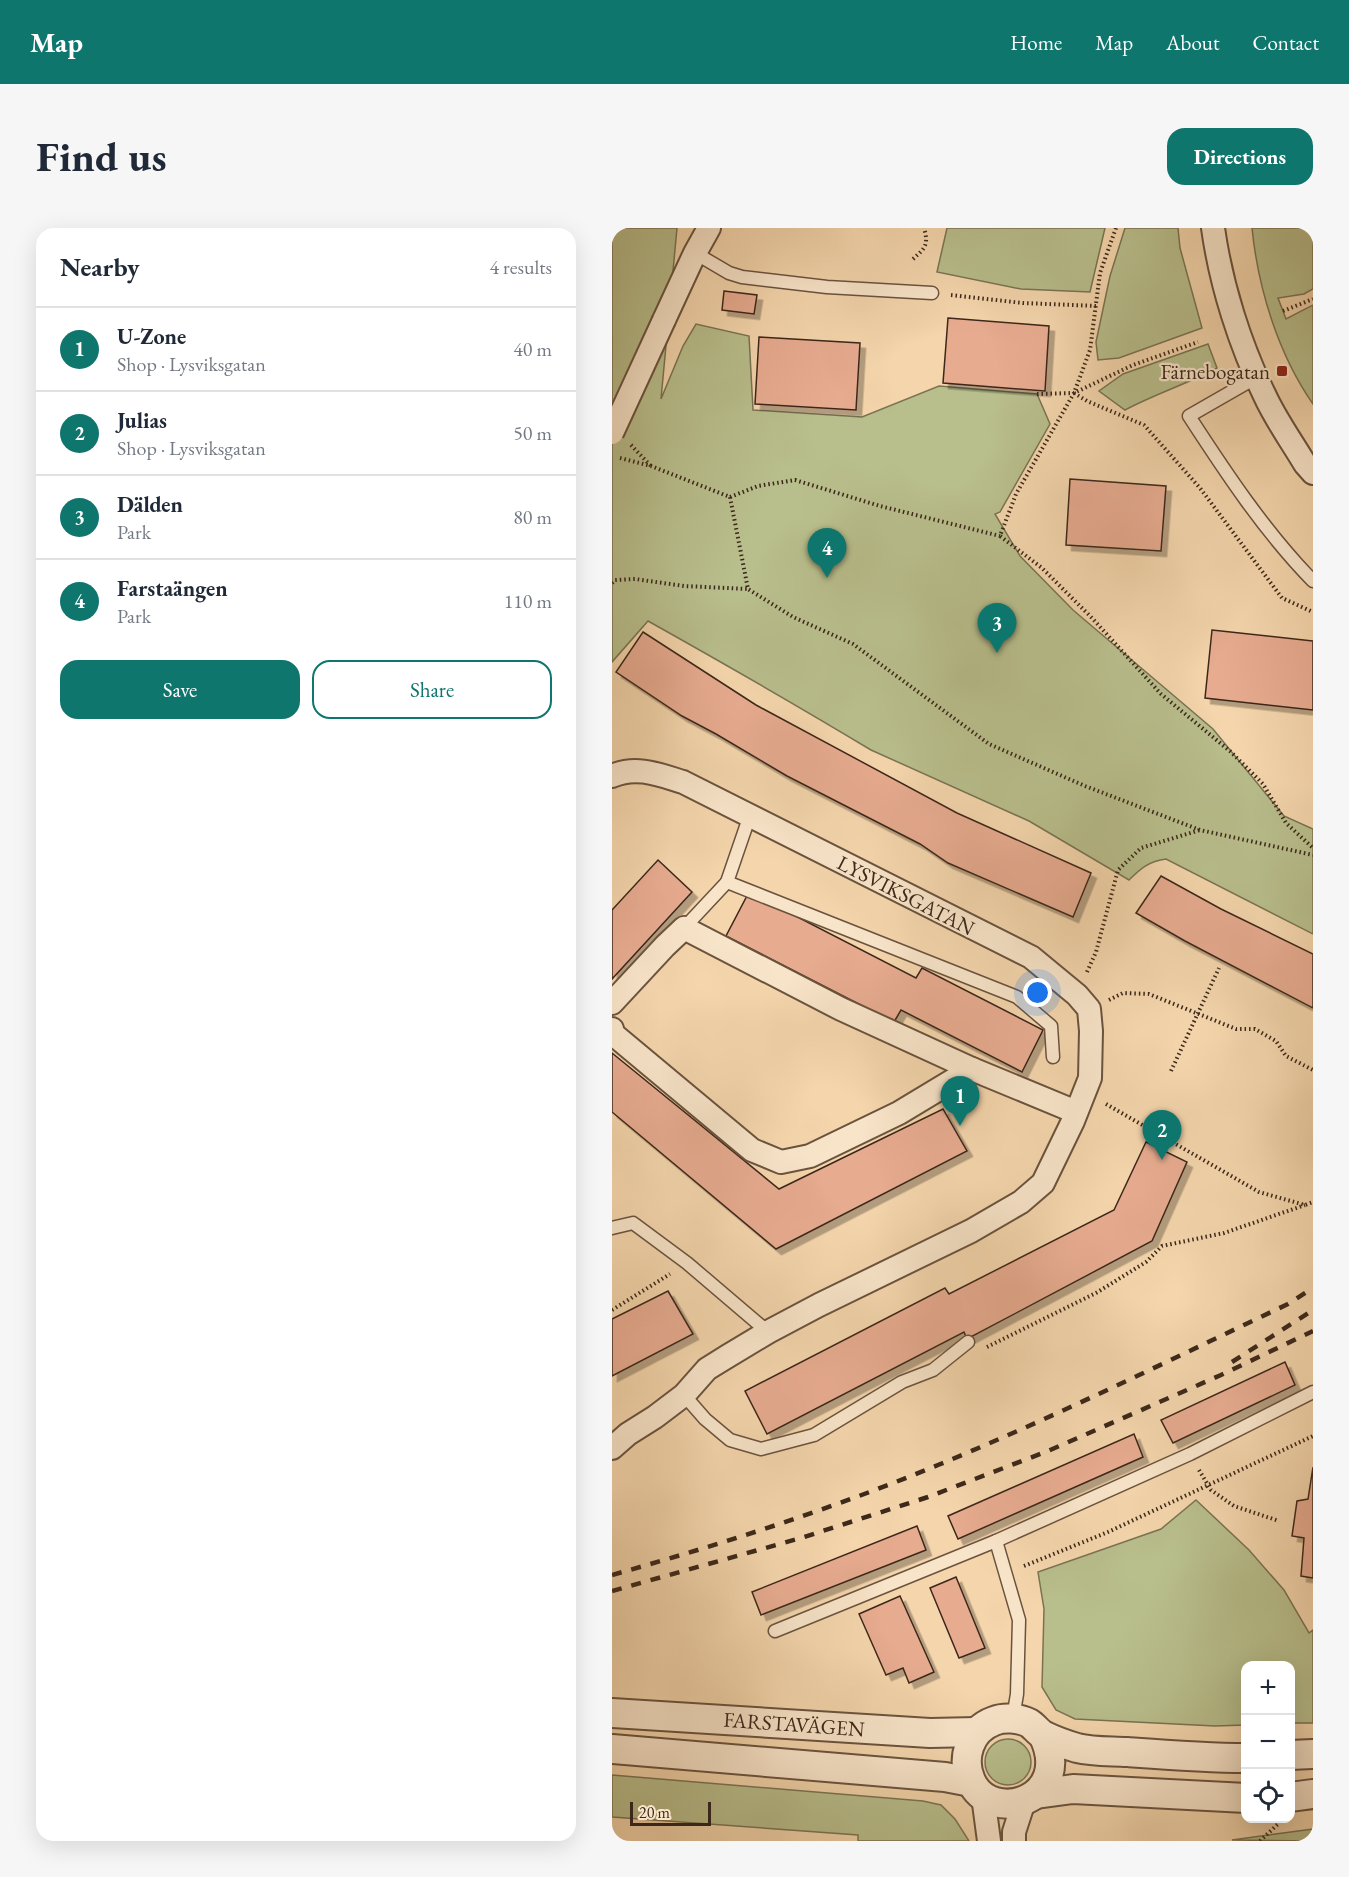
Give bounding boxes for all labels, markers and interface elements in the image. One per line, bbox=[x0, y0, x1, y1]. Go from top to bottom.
text: Map bbox=[30, 24, 83, 60]
text: Home bbox=[1010, 29, 1062, 56]
text: Map bbox=[1095, 29, 1133, 56]
text: About bbox=[1166, 29, 1219, 56]
text: Contact bbox=[1252, 29, 1319, 56]
button: Directions bbox=[1167, 128, 1313, 185]
text: Find us bbox=[36, 129, 167, 184]
text: Nearby bbox=[60, 250, 140, 284]
text: 4 results bbox=[489, 254, 552, 280]
text: U-Zone bbox=[117, 322, 186, 351]
text: 1 bbox=[74, 336, 85, 362]
text: 40 m bbox=[513, 336, 552, 362]
text: Shop · Lysviksgatan bbox=[117, 351, 266, 377]
place label: Färnebogatan bbox=[1160, 358, 1270, 385]
marker: Färnebogatan bbox=[1275, 364, 1289, 378]
text: Julias bbox=[117, 406, 167, 435]
text: 2 bbox=[74, 420, 85, 446]
text: 50 m bbox=[513, 420, 552, 446]
text: Shop · Lysviksgatan bbox=[117, 435, 266, 461]
text: Dälden bbox=[117, 490, 183, 519]
text: 3 bbox=[74, 504, 85, 530]
text: 80 m bbox=[513, 504, 552, 530]
text: Park bbox=[117, 519, 151, 545]
pin: 4 bbox=[808, 528, 846, 578]
text: Farstaängen bbox=[117, 574, 228, 603]
text: 4 bbox=[74, 588, 85, 614]
text: 110 m bbox=[504, 588, 552, 614]
text: Park bbox=[117, 603, 151, 629]
pin: 3 bbox=[978, 604, 1016, 653]
button: Save bbox=[60, 660, 300, 719]
button: Share bbox=[312, 660, 552, 719]
street label: LYSVIKSGATAN bbox=[833, 849, 980, 941]
your location bbox=[1023, 978, 1052, 1007]
pin: 1 bbox=[940, 1076, 980, 1126]
pin: 2 bbox=[1142, 1110, 1182, 1160]
map controls bbox=[1241, 1661, 1295, 1823]
button: + bbox=[1241, 1661, 1295, 1715]
street label: FARSTAVÄGEN bbox=[723, 1706, 866, 1742]
button: − bbox=[1241, 1715, 1295, 1769]
button: locate bbox=[1241, 1769, 1295, 1823]
scale bar bbox=[630, 1799, 711, 1826]
text: 20 m bbox=[639, 1802, 670, 1823]

